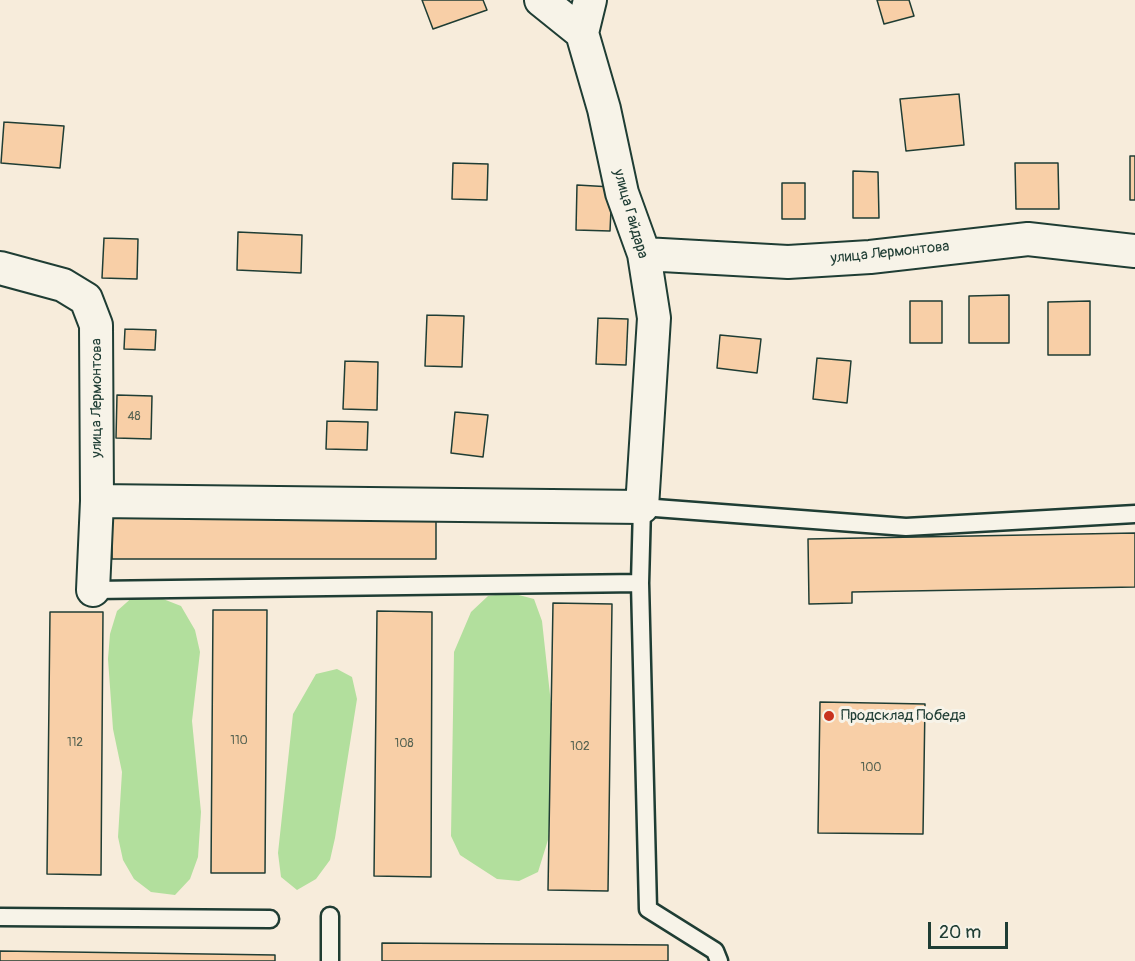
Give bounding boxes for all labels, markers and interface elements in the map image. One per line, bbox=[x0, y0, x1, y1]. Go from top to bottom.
street label: улица Гайдара bbox=[609, 167, 651, 261]
street label: улица Лермонтова bbox=[830, 238, 950, 268]
street label: улица Лермонтова bbox=[88, 338, 106, 458]
house number: 48 bbox=[127, 410, 141, 424]
place label: Продсклад Победа bbox=[841, 707, 966, 725]
marker: Продсклад Победа bbox=[822, 709, 836, 723]
house number: 110 bbox=[230, 734, 248, 748]
house number: 112 bbox=[67, 736, 83, 750]
house number: 108 bbox=[395, 737, 413, 751]
house number: 102 bbox=[570, 740, 590, 754]
house number: 100 bbox=[860, 761, 882, 775]
scale bar bbox=[931, 910, 1010, 948]
text: 20 m bbox=[939, 921, 981, 944]

